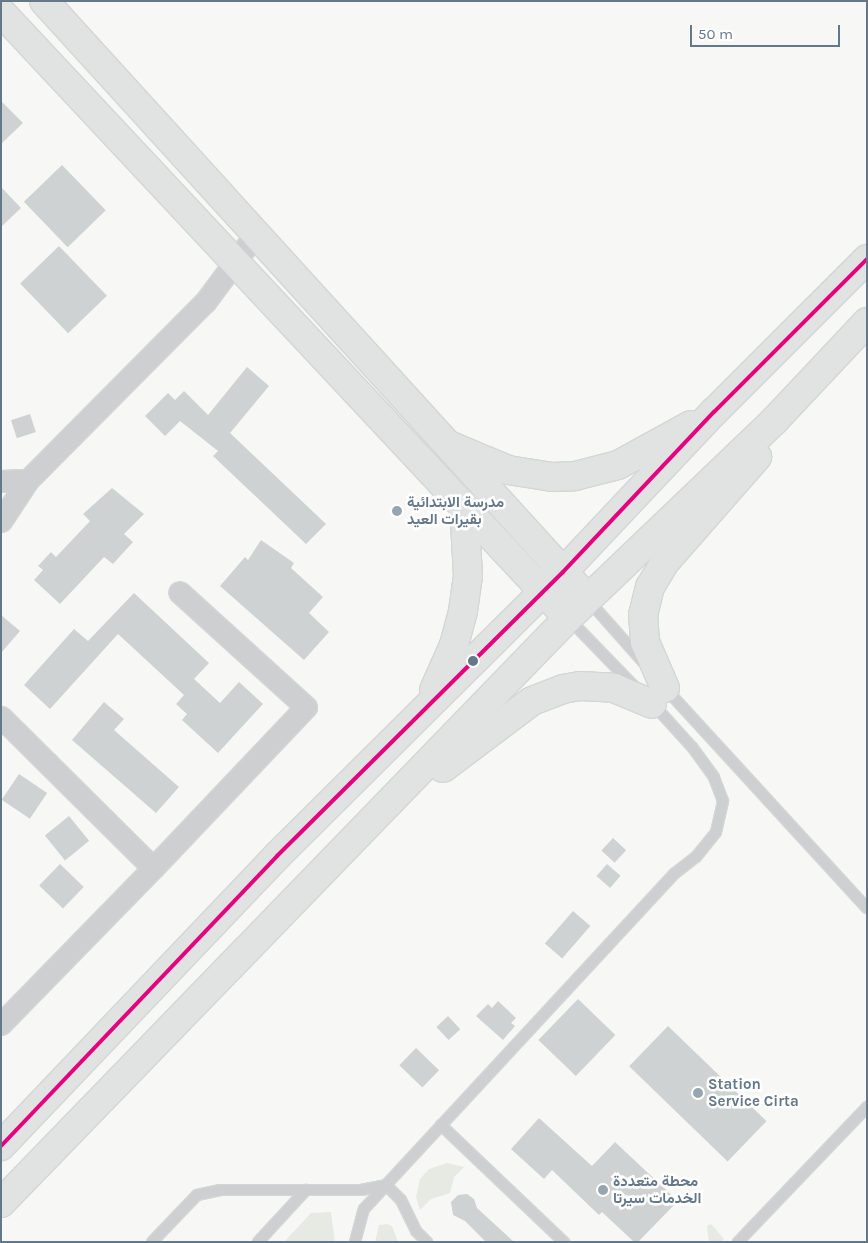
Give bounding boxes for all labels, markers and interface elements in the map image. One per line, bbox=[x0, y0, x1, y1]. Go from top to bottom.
scale bar bbox=[693, 15, 843, 47]
text: 50 m bbox=[698, 25, 733, 43]
place label: مدرسة الابتدائية بقيرات العيد bbox=[407, 493, 504, 528]
marker: مدرسة الابتدائية بقيرات العيد bbox=[391, 505, 403, 517]
unlabelled marker bbox=[468, 656, 478, 666]
place label: Station Service Cirta bbox=[708, 1075, 799, 1110]
marker: Station Service Cirta bbox=[692, 1087, 704, 1099]
place label: محطة متعددة الخدمات سيرتا bbox=[613, 1172, 701, 1207]
marker: محطة متعددة الخدمات سيرتا bbox=[597, 1184, 609, 1196]

